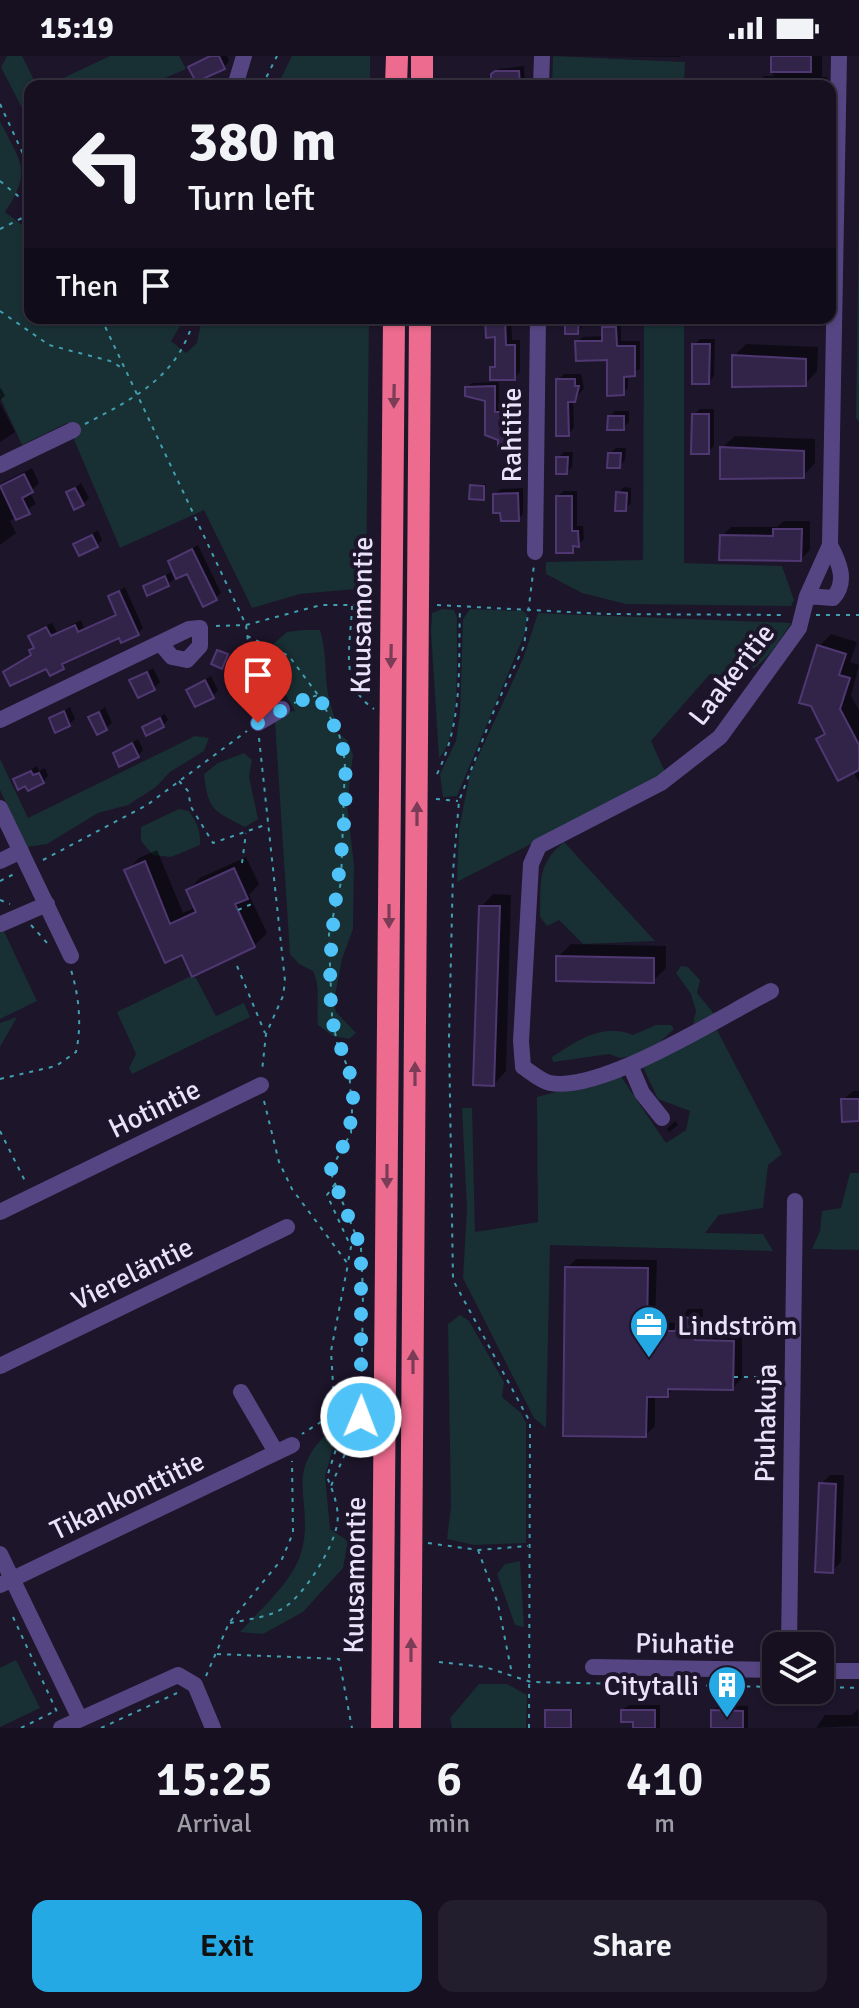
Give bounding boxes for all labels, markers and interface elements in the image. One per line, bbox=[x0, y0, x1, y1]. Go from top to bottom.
text: 15:19 bbox=[40, 10, 114, 47]
text: 380 m bbox=[188, 107, 336, 176]
icon: left bbox=[56, 112, 160, 216]
text: Turn left bbox=[188, 176, 315, 221]
icon: arrive bbox=[134, 264, 178, 308]
text: Then bbox=[56, 268, 118, 305]
one-way arrow bbox=[387, 384, 400, 409]
street label: Rahtitie bbox=[495, 387, 529, 483]
street label: Kuusamontie bbox=[344, 536, 380, 694]
street label: Laakeritie bbox=[681, 617, 782, 732]
pin bbox=[224, 641, 292, 723]
one-way arrow bbox=[385, 644, 397, 669]
icon: arrive bbox=[236, 653, 280, 697]
one-way arrow bbox=[411, 801, 423, 826]
one-way arrow bbox=[383, 904, 395, 929]
one-way arrow bbox=[409, 1061, 421, 1086]
street label: Hotintie bbox=[103, 1072, 206, 1146]
one-way arrow bbox=[381, 1164, 393, 1189]
street label: Viereläntie bbox=[66, 1230, 199, 1318]
office icon: Lindström bbox=[628, 1304, 670, 1359]
place label: Lindström bbox=[677, 1309, 798, 1343]
one-way arrow bbox=[407, 1349, 419, 1374]
street label: Piuhakuja bbox=[748, 1363, 784, 1483]
position arrow bbox=[319, 1375, 403, 1459]
street label: Tikankonttitie bbox=[45, 1444, 210, 1548]
street label: Kuusamontie bbox=[337, 1496, 373, 1654]
street label: Piuhatie bbox=[635, 1626, 735, 1662]
map controls bbox=[762, 1632, 834, 1704]
button: layers bbox=[762, 1632, 834, 1704]
one-way arrow bbox=[405, 1637, 417, 1662]
building icon: Citytalli bbox=[706, 1664, 748, 1719]
place label: Citytalli bbox=[604, 1669, 699, 1703]
text: 15:25 bbox=[156, 1750, 273, 1809]
text: 6 bbox=[436, 1750, 462, 1809]
text: 410 bbox=[626, 1750, 703, 1809]
text: Arrival bbox=[177, 1808, 252, 1840]
text: min bbox=[428, 1808, 470, 1840]
text: m bbox=[654, 1808, 675, 1840]
button: Exit bbox=[32, 1900, 422, 1992]
button: Share bbox=[438, 1900, 827, 1992]

